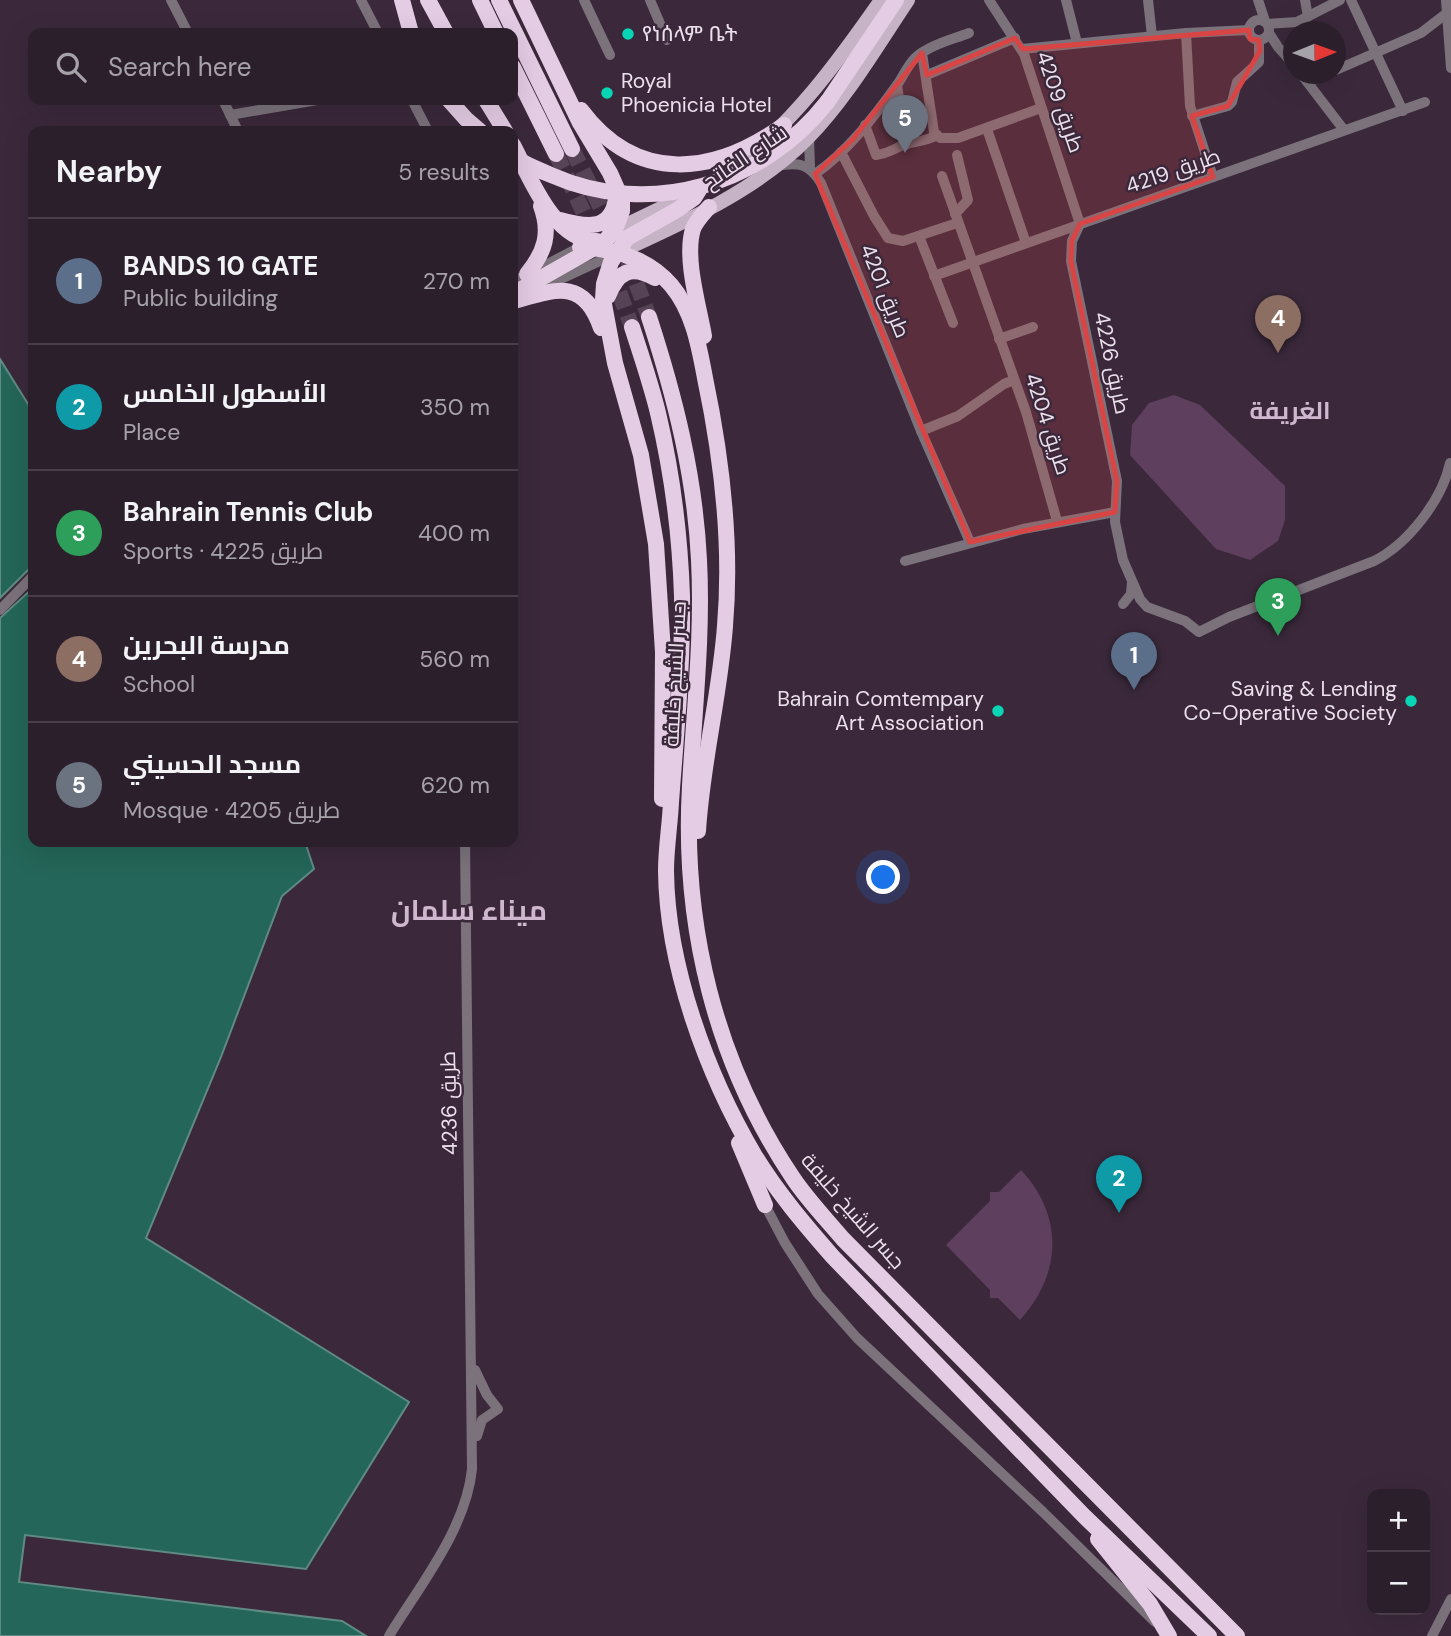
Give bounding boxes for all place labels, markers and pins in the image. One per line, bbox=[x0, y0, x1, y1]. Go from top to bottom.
place label: የነሰላም ቤት bbox=[642, 20, 738, 48]
marker: የነሰላም ቤት bbox=[620, 26, 636, 42]
place label: Royal Phoenicia Hotel bbox=[621, 67, 772, 119]
marker: Royal Phoenicia Hotel bbox=[599, 85, 615, 101]
pin: 5 bbox=[882, 95, 928, 153]
pin: 4 bbox=[1255, 295, 1301, 353]
pin: 3 bbox=[1255, 578, 1301, 636]
pin: 1 bbox=[1111, 632, 1157, 690]
place label: Saving & Lending Co-Operative Society bbox=[1183, 675, 1397, 727]
place label: Bahrain Comtempary Art Association bbox=[777, 685, 984, 737]
marker: Saving & Lending Co-Operative Society bbox=[1403, 693, 1419, 709]
marker: Bahrain Comtempary Art Association bbox=[990, 703, 1006, 719]
pin: 2 bbox=[1096, 1155, 1142, 1213]

